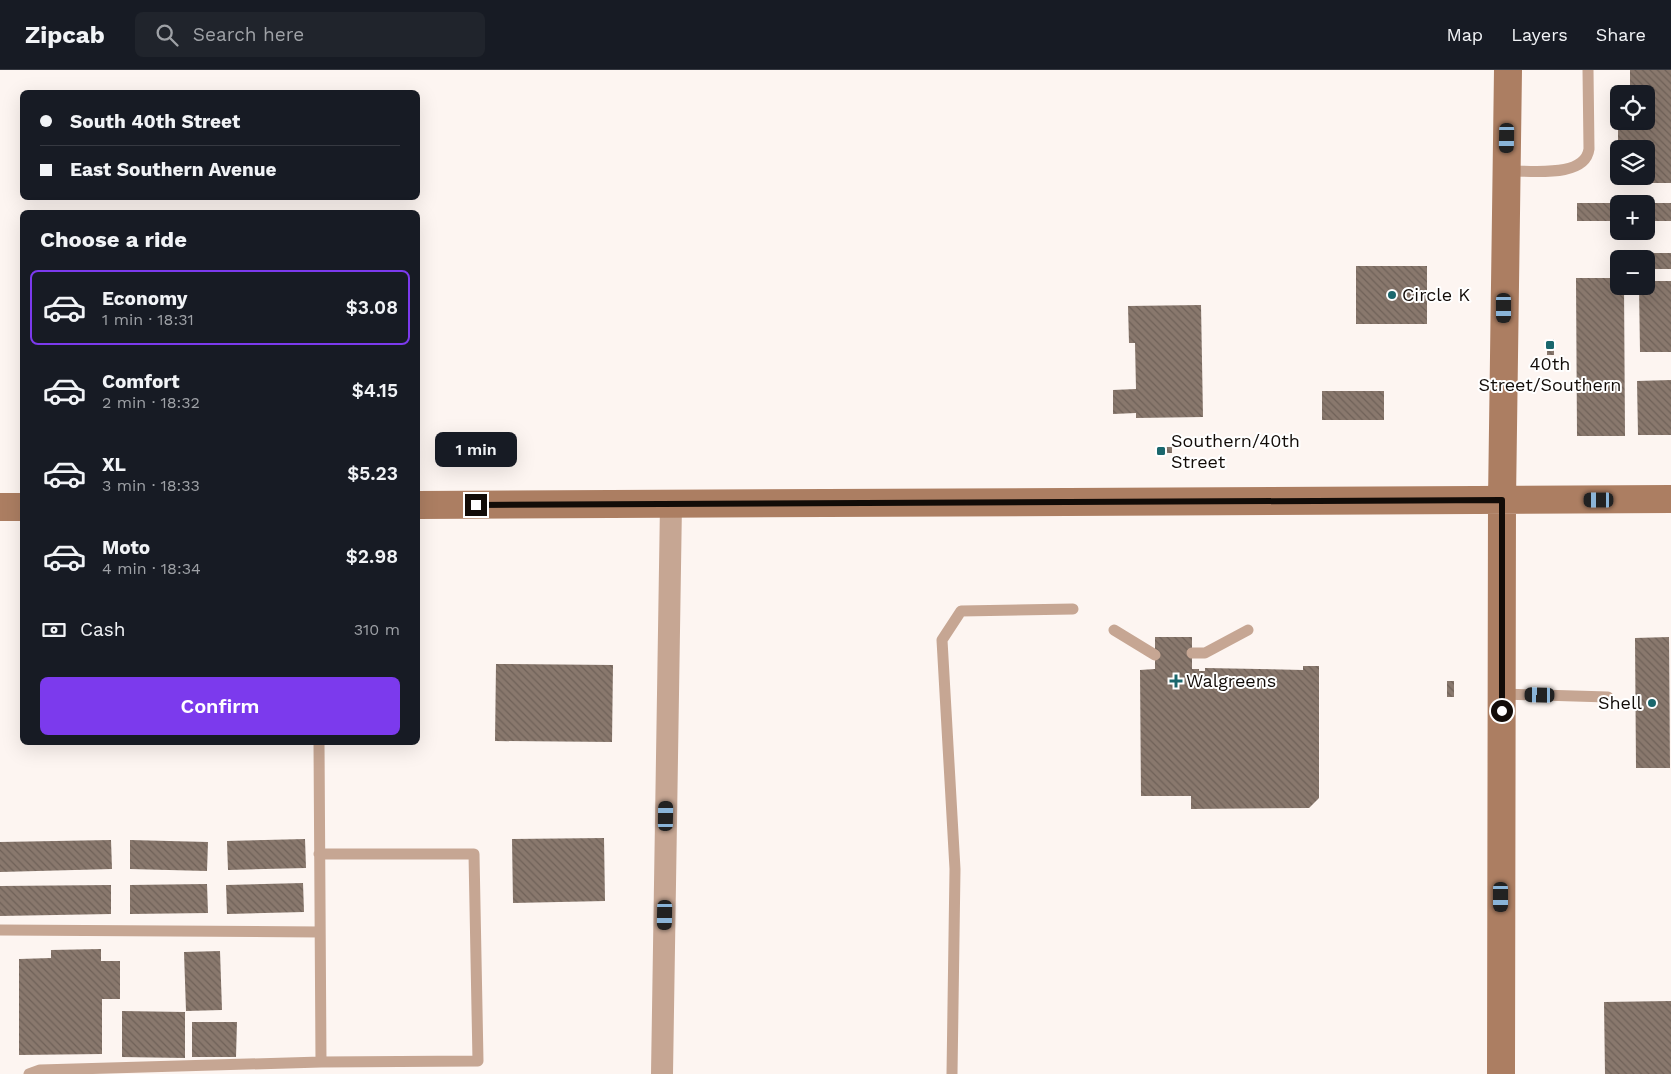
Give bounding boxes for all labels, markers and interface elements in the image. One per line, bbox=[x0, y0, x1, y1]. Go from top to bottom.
search box bbox=[135, 12, 485, 57]
text: Zipcab bbox=[25, 21, 105, 49]
icon: search bbox=[153, 21, 181, 49]
text: Search here bbox=[193, 23, 304, 46]
text: Map bbox=[1446, 24, 1483, 45]
text: Layers bbox=[1511, 24, 1568, 45]
text: Share bbox=[1596, 24, 1646, 45]
map controls bbox=[1610, 85, 1655, 295]
button: locate bbox=[1610, 85, 1655, 130]
text: South 40th Street bbox=[70, 110, 240, 133]
car bbox=[1499, 123, 1514, 153]
button: layers bbox=[1610, 140, 1655, 185]
text: East Southern Avenue bbox=[70, 158, 277, 181]
button: + bbox=[1610, 195, 1655, 240]
text: Choose a ride bbox=[40, 227, 187, 252]
button: − bbox=[1610, 250, 1655, 295]
place label: Circle K bbox=[1402, 284, 1470, 305]
icon: car bbox=[42, 285, 87, 330]
text: Economy bbox=[102, 287, 187, 310]
marker: Circle K bbox=[1386, 289, 1398, 301]
car bbox=[1496, 293, 1511, 323]
text: $3.08 bbox=[346, 296, 398, 319]
text: 1 min · 18:31 bbox=[102, 310, 194, 329]
marker: 40th Street/Southern bbox=[1544, 339, 1556, 351]
place label: 40th Street/Southern bbox=[1479, 353, 1621, 395]
icon: car bbox=[42, 368, 87, 413]
text: Comfort bbox=[102, 370, 180, 393]
text: $4.15 bbox=[352, 379, 398, 402]
text: 2 min · 18:32 bbox=[102, 393, 200, 412]
place label: Southern/40th Street bbox=[1171, 430, 1300, 472]
callout: 1 min bbox=[435, 432, 517, 468]
text: 1 min bbox=[455, 440, 497, 459]
marker: Southern/40th Street bbox=[1155, 445, 1167, 457]
icon: car bbox=[42, 451, 87, 496]
text: XL bbox=[102, 453, 126, 476]
text: $5.23 bbox=[347, 462, 398, 485]
text: 3 min · 18:33 bbox=[102, 476, 200, 495]
car bbox=[1584, 493, 1614, 508]
route end bbox=[465, 494, 487, 516]
icon: car bbox=[42, 534, 87, 579]
text: Moto bbox=[102, 536, 150, 559]
text: $2.98 bbox=[346, 545, 398, 568]
text: 4 min · 18:34 bbox=[102, 559, 201, 578]
icon: cash bbox=[40, 616, 68, 644]
text: Cash bbox=[80, 618, 126, 641]
text: 310 m bbox=[354, 620, 400, 639]
place label: Walgreens bbox=[1186, 670, 1276, 691]
marker: Walgreens bbox=[1170, 675, 1182, 687]
button: Confirm bbox=[40, 677, 400, 735]
car bbox=[1524, 687, 1555, 703]
place label: Shell bbox=[1598, 692, 1642, 713]
marker: Shell bbox=[1646, 697, 1658, 709]
route start bbox=[1491, 700, 1513, 722]
car bbox=[658, 801, 673, 831]
car bbox=[1493, 882, 1508, 912]
car bbox=[657, 900, 672, 930]

